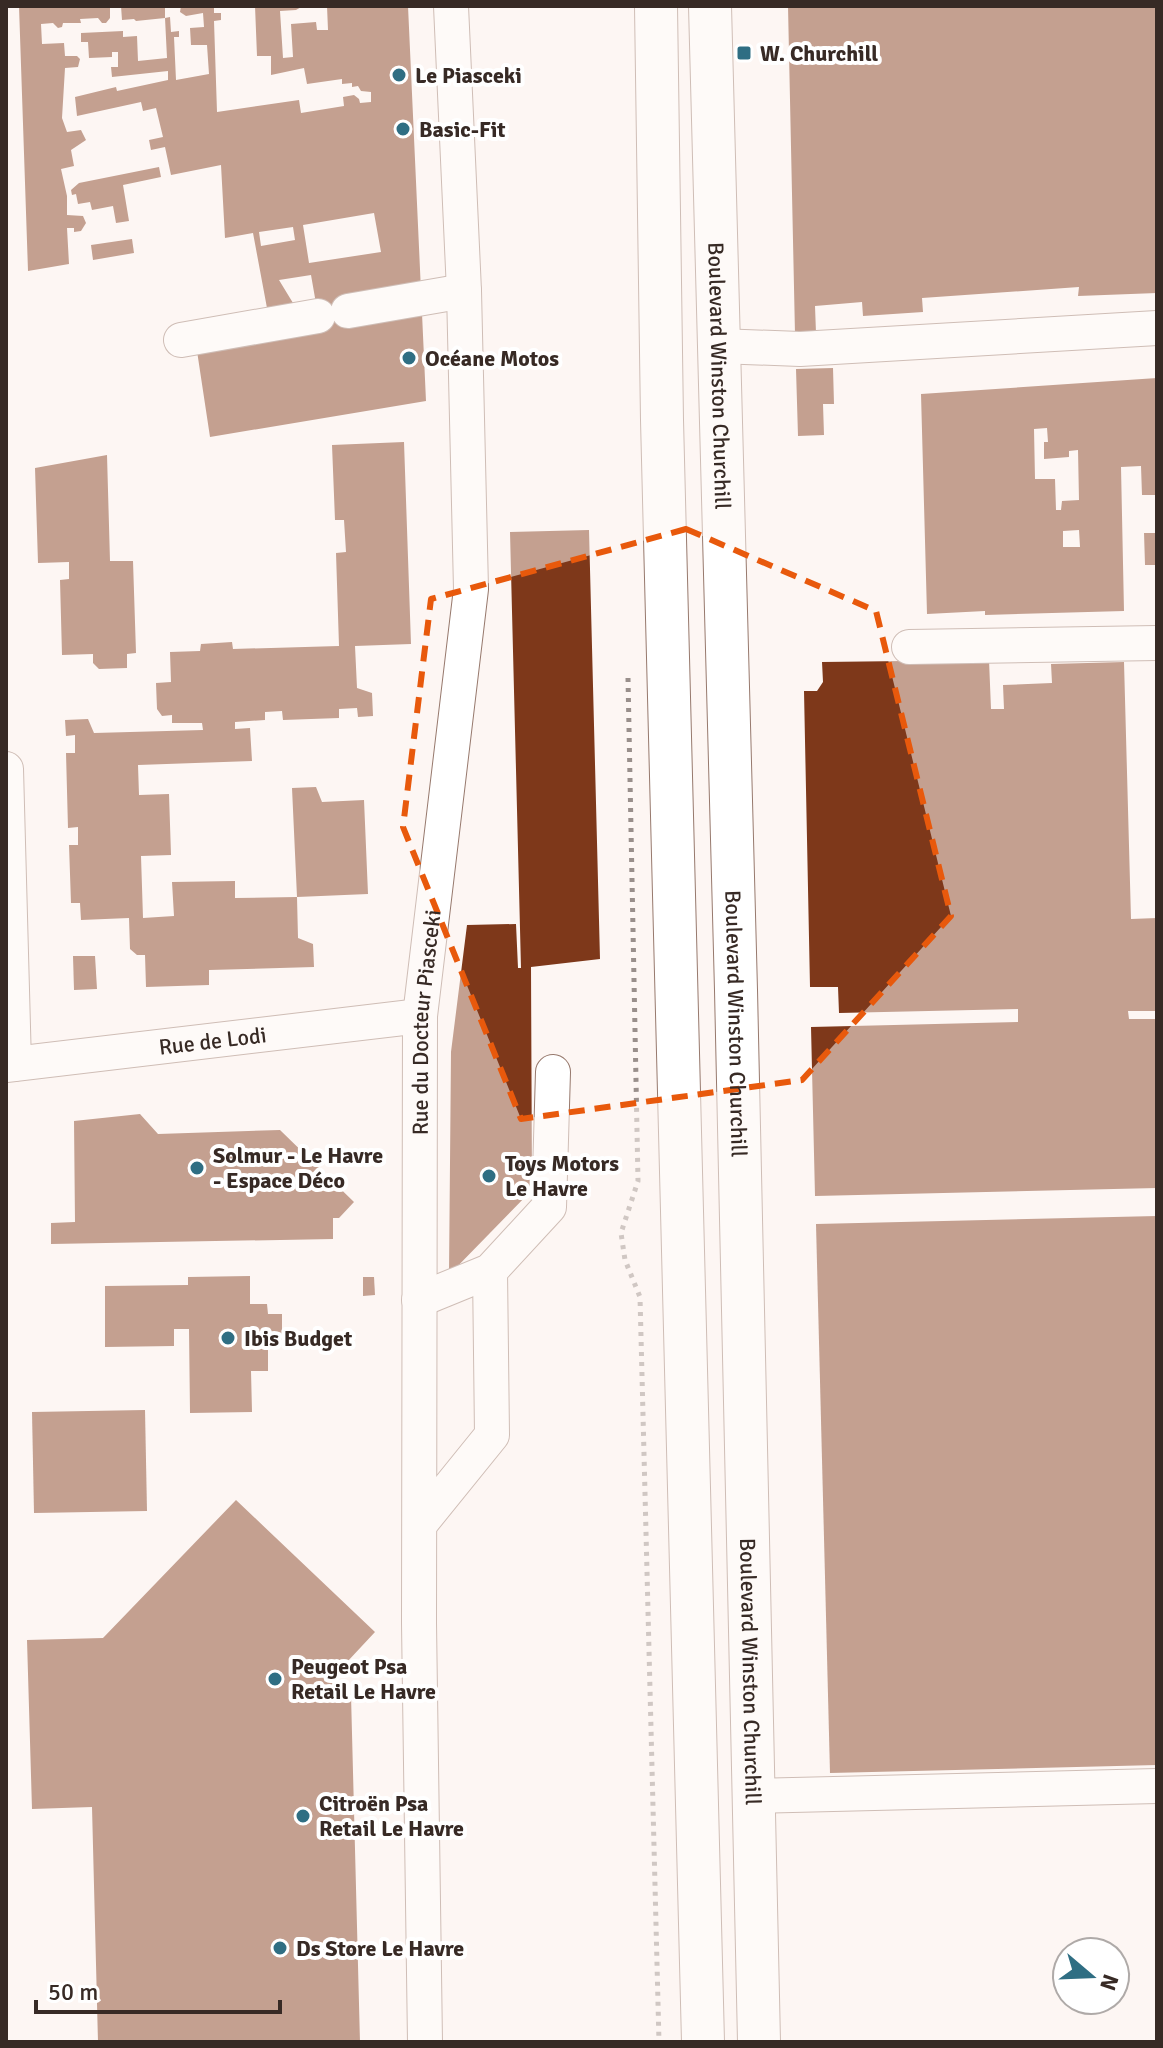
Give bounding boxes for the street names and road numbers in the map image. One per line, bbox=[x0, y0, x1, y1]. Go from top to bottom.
street label: Boulevard Winston Churchill bbox=[702, 242, 736, 510]
street label: Boulevard Winston Churchill bbox=[719, 890, 753, 1158]
street label: Rue du Docteur Piasceki bbox=[407, 908, 447, 1135]
street label: Rue de Lodi bbox=[157, 1021, 268, 1061]
street label: Boulevard Winston Churchill bbox=[734, 1537, 767, 1806]

